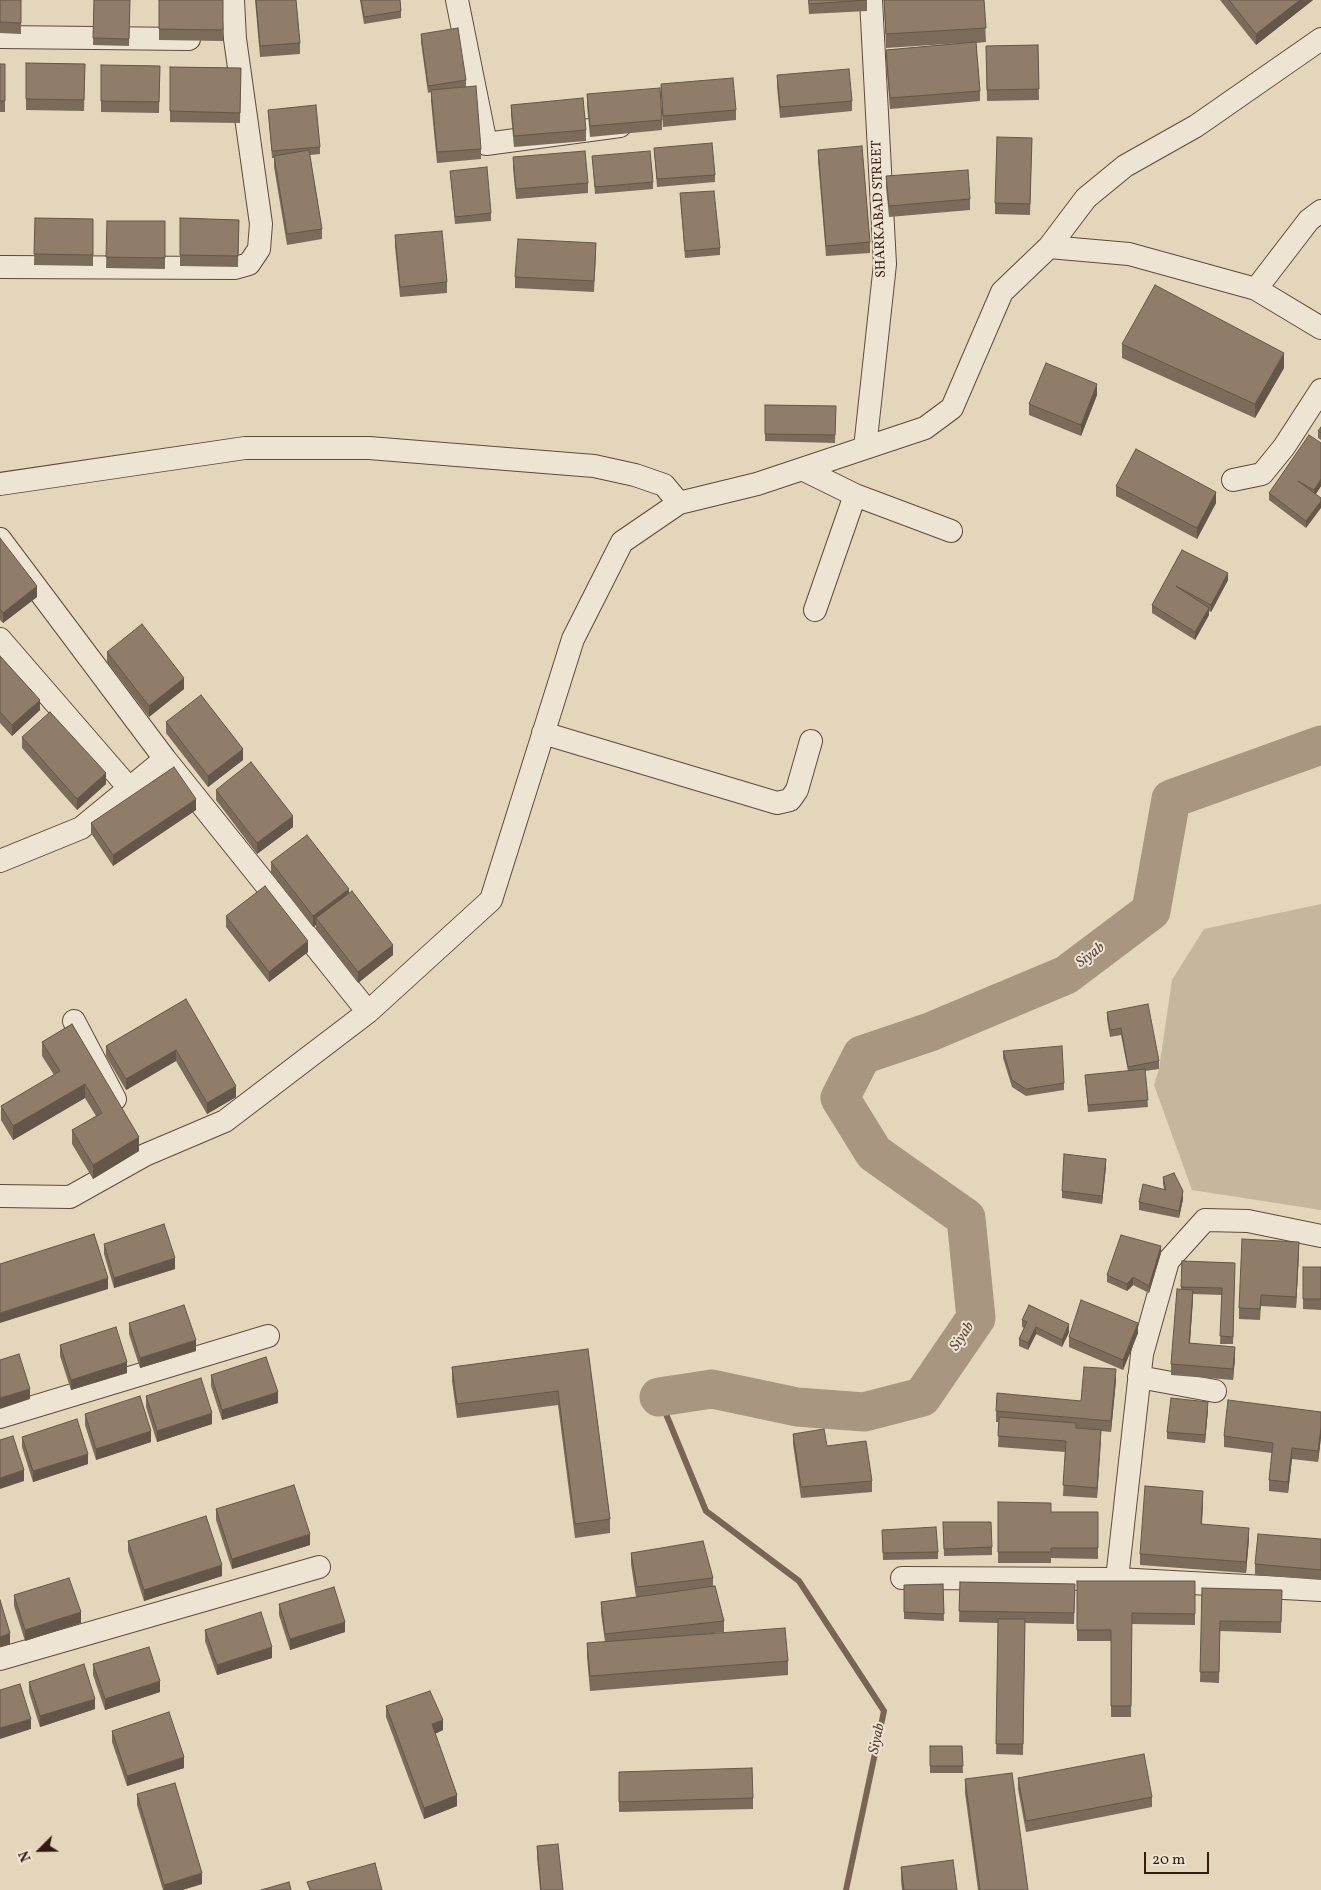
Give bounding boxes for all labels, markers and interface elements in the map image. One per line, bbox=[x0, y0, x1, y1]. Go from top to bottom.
street label: SHARKABAD STREET bbox=[869, 140, 891, 278]
water label: Siyab bbox=[1073, 939, 1109, 973]
water label: Siyab bbox=[947, 1319, 979, 1355]
water label: Siyab bbox=[866, 1722, 890, 1756]
north arrow bbox=[15, 1825, 65, 1875]
scale bar bbox=[1146, 1842, 1211, 1874]
text: N bbox=[15, 1848, 36, 1864]
text: 20 m bbox=[1152, 1850, 1185, 1871]

